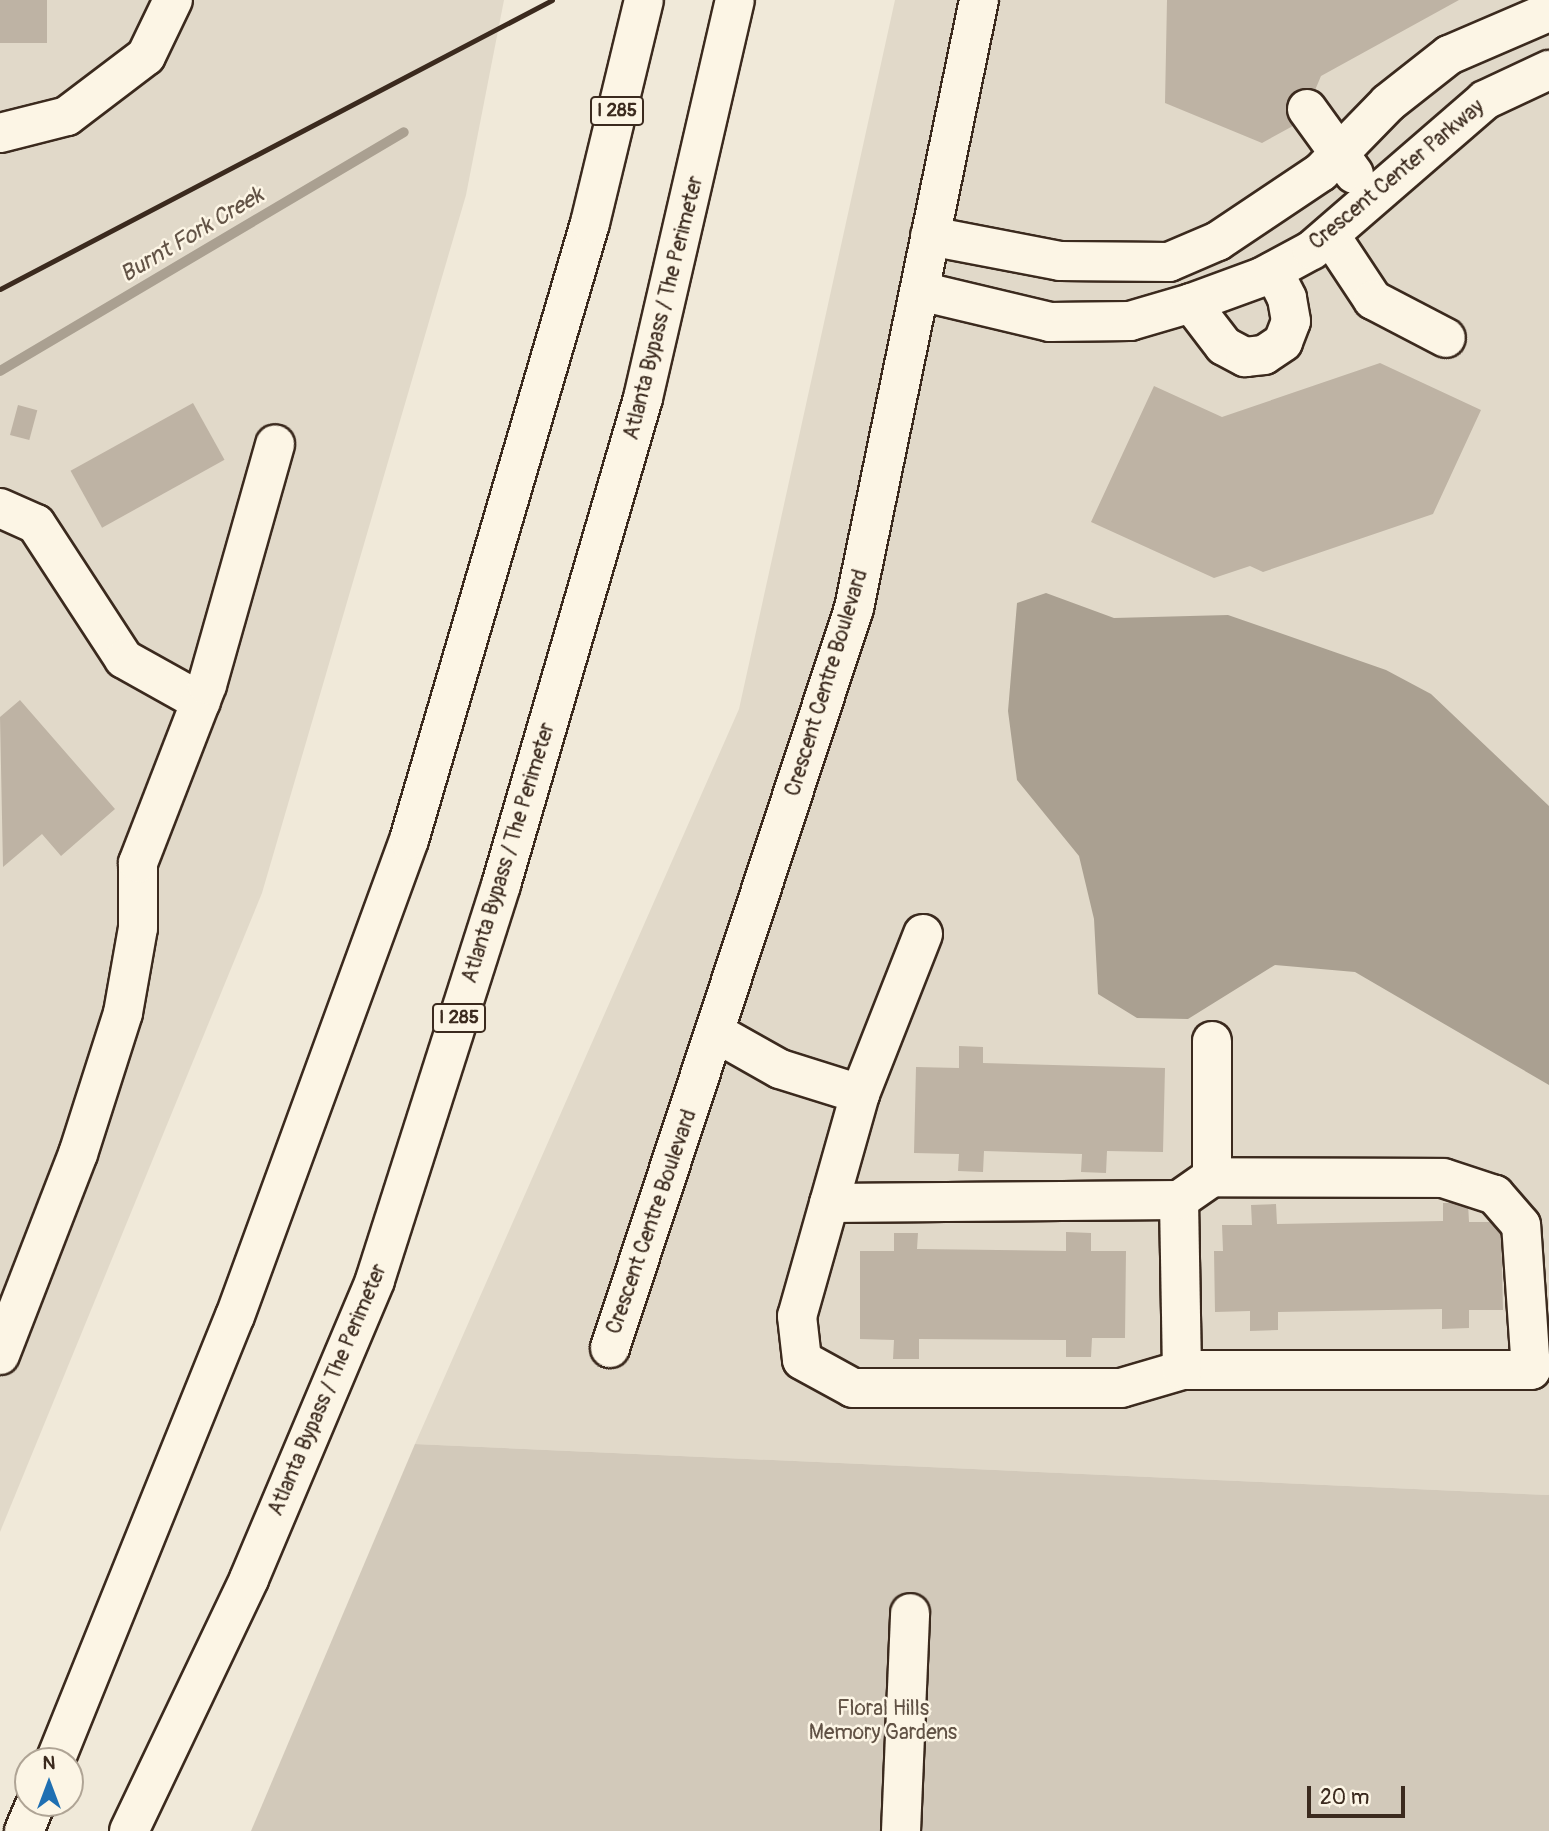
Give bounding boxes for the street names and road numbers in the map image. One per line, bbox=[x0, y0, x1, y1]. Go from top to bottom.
street label: Crescent Center Parkway bbox=[1305, 95, 1489, 255]
road number: I 285 bbox=[589, 96, 645, 127]
street label: Atlanta Bypass / The Perimeter bbox=[619, 173, 709, 443]
street label: Crescent Centre Boulevard bbox=[780, 567, 874, 799]
street label: Atlanta Bypass / The Perimeter bbox=[457, 720, 561, 986]
road number: I 285 bbox=[431, 1002, 487, 1034]
street label: Crescent Centre Boulevard bbox=[602, 1106, 702, 1338]
street label: Atlanta Bypass / The Perimeter bbox=[263, 1260, 393, 1520]

